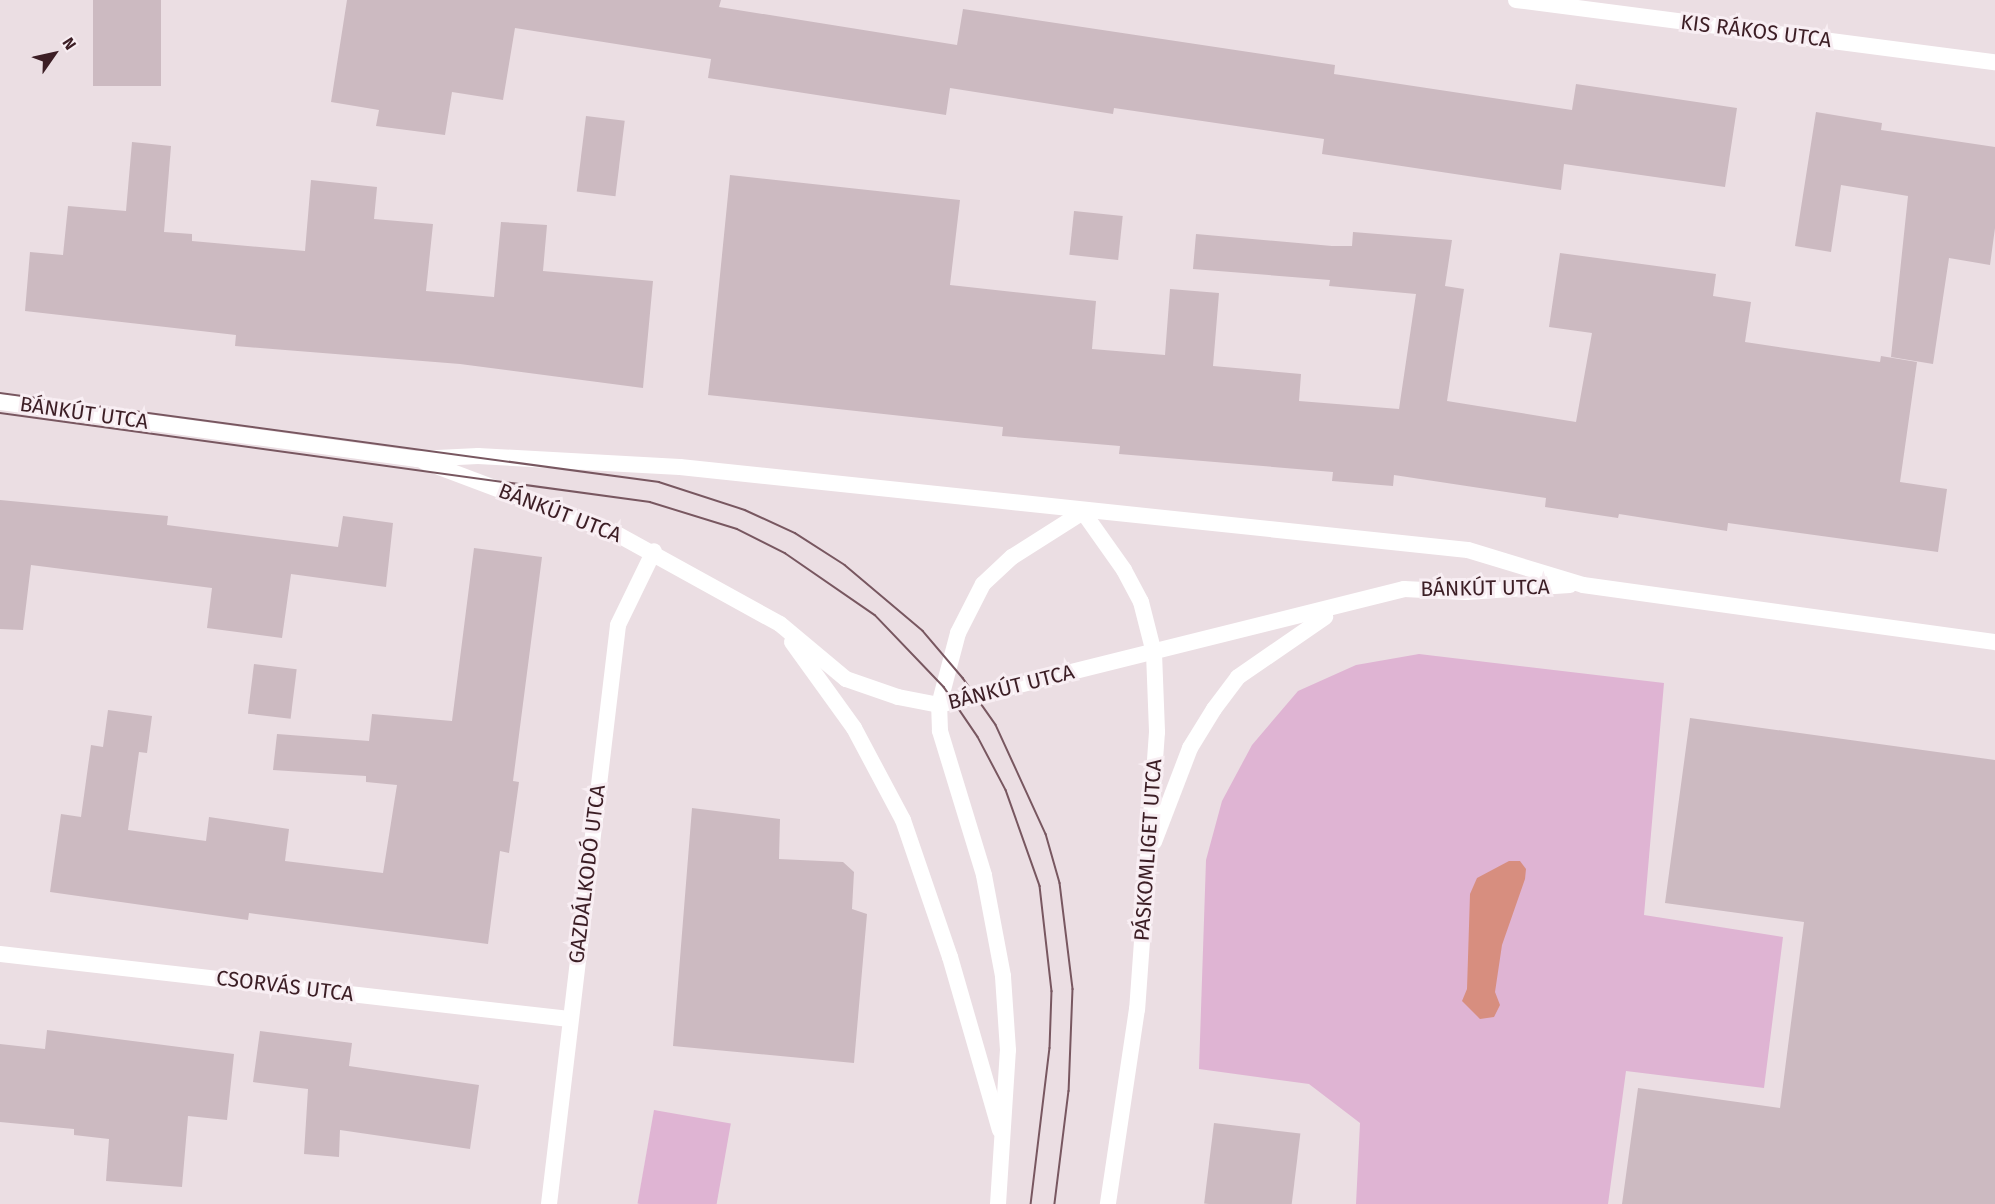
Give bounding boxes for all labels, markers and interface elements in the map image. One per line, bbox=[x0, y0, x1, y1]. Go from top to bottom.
street label: KIS RÁKOS UTCA bbox=[1679, 9, 1833, 53]
north arrow bbox=[24, 24, 84, 84]
text: N bbox=[58, 34, 80, 53]
street label: BÁNKÚT UTCA bbox=[18, 392, 150, 434]
street label: BÁNKÚT UTCA bbox=[495, 478, 625, 548]
street label: BÁNKÚT UTCA bbox=[1420, 574, 1550, 602]
street label: BÁNKÚT UTCA bbox=[945, 659, 1077, 715]
street label: PÁSKOMLIGET UTCA bbox=[1129, 758, 1167, 942]
street label: GAZDÁLKODÓ UTCA bbox=[564, 783, 610, 965]
street label: CSORVÁS UTCA bbox=[215, 965, 355, 1007]

